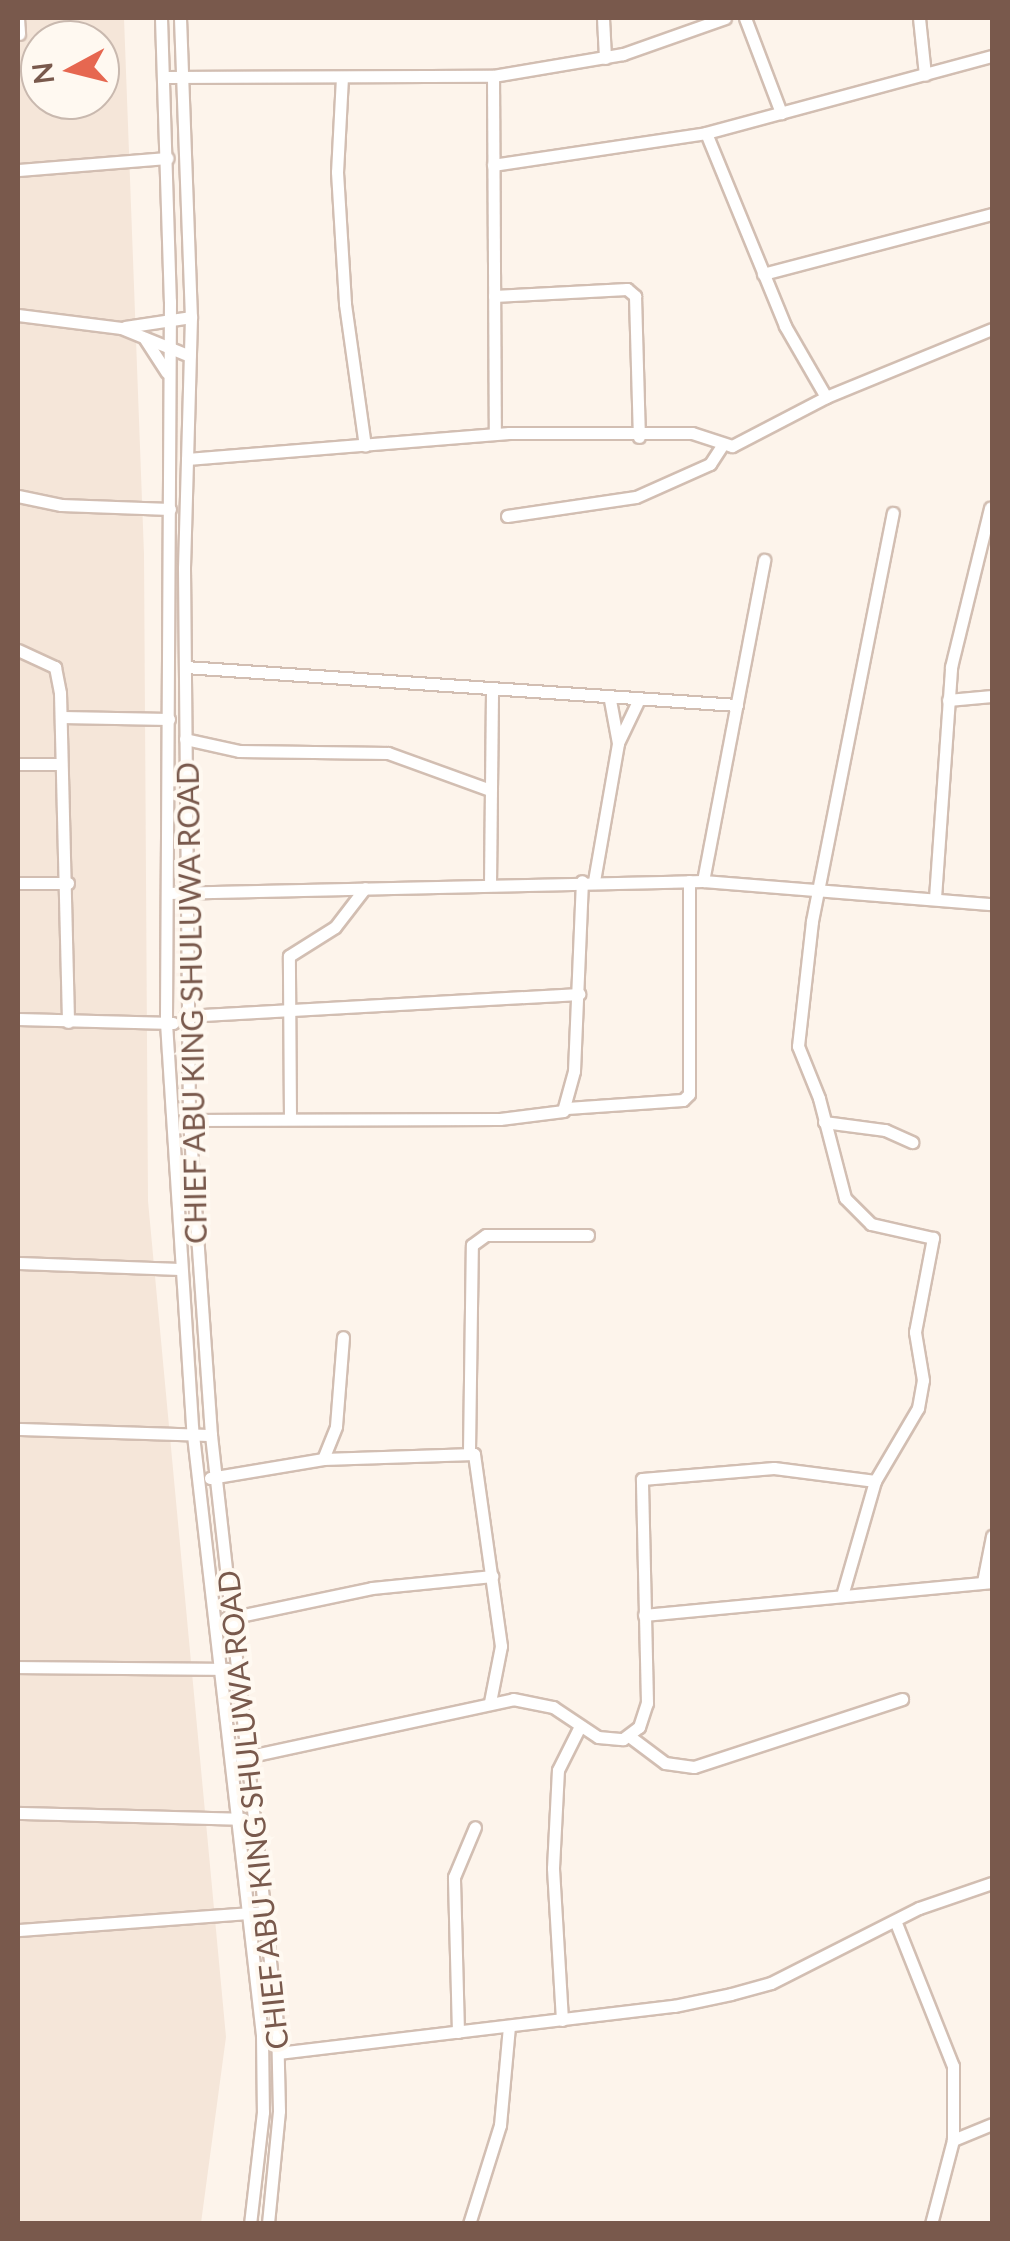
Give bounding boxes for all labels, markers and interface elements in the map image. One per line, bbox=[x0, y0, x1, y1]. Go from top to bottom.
north arrow bbox=[20, 20, 120, 120]
text: N bbox=[24, 61, 60, 86]
street label: CHIEF ABU KING SHULUWA ROAD bbox=[169, 761, 213, 1245]
street label: CHIEF ABU KING SHULUWA ROAD bbox=[209, 1567, 295, 2053]

